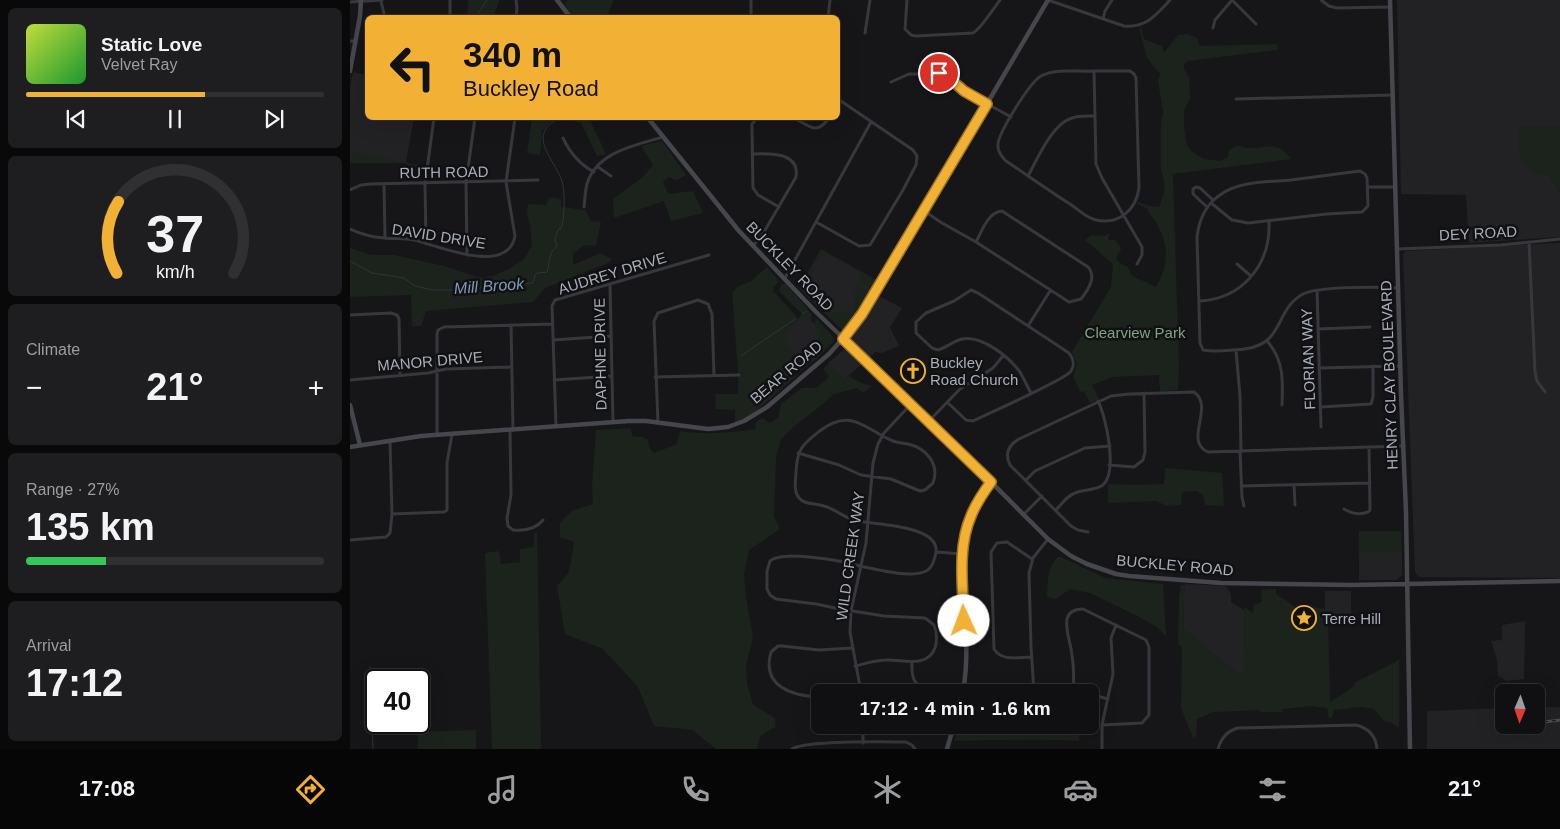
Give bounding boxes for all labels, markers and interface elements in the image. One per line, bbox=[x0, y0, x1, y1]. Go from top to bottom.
text: Static Love bbox=[101, 34, 202, 55]
icon: left bbox=[380, 35, 445, 100]
text: 340 m bbox=[463, 35, 562, 74]
pin bbox=[918, 52, 960, 94]
text: Velvet Ray bbox=[101, 56, 177, 73]
icon: arrive bbox=[925, 59, 953, 87]
text: Buckley Road bbox=[463, 76, 599, 101]
icon: previous bbox=[62, 105, 90, 133]
icon: pause bbox=[161, 105, 189, 133]
icon: next bbox=[260, 105, 288, 133]
street label: RUTH ROAD bbox=[399, 163, 489, 181]
text: 37 bbox=[146, 205, 204, 263]
street label: BUCKLEY ROAD bbox=[743, 218, 837, 314]
street label: DAVID DRIVE bbox=[391, 220, 487, 252]
street label: DEY ROAD bbox=[1439, 222, 1518, 244]
street label: AUDREY DRIVE bbox=[556, 248, 668, 298]
text: km/h bbox=[156, 262, 194, 282]
water label: Mill Brook bbox=[453, 275, 526, 297]
street label: HENRY CLAY BOULEVARD bbox=[1377, 280, 1401, 470]
street label: DAPHNE DRIVE bbox=[591, 298, 609, 410]
street label: FLORIAN WAY bbox=[1298, 308, 1318, 410]
park label: Clearview Park bbox=[1085, 324, 1186, 341]
street label: BEAR ROAD bbox=[747, 337, 825, 407]
text: Climate bbox=[26, 341, 80, 358]
street label: MANOR DRIVE bbox=[377, 348, 483, 374]
place label: Buckley Road Church bbox=[930, 354, 1018, 388]
church icon: Buckley Road Church bbox=[900, 358, 926, 384]
text: 21° bbox=[146, 366, 204, 408]
text: − bbox=[26, 372, 42, 403]
text: + bbox=[308, 372, 324, 403]
text: Range · 27% bbox=[26, 481, 119, 498]
street label: WILD CREEK WAY bbox=[833, 490, 867, 622]
text: 135 km bbox=[26, 506, 155, 548]
street label: BUCKLEY ROAD bbox=[1116, 551, 1234, 579]
position arrow bbox=[937, 594, 989, 646]
place icon: Terre Hill bbox=[1291, 605, 1317, 631]
place label: Terre Hill bbox=[1322, 610, 1381, 627]
text: Arrival bbox=[26, 637, 71, 654]
text: 17:12 bbox=[26, 662, 123, 704]
speed limit sign: 40 bbox=[365, 669, 430, 734]
north arrow bbox=[1495, 684, 1545, 734]
map controls bbox=[1495, 684, 1545, 734]
text: 17:12 · 4 min · 1.6 km bbox=[859, 698, 1051, 719]
icon: directions bbox=[293, 772, 328, 807]
icon: music bbox=[485, 772, 520, 807]
icon: phone bbox=[678, 772, 713, 807]
icon: climate bbox=[870, 772, 905, 807]
icon: car bbox=[1063, 772, 1098, 807]
icon: filters bbox=[1255, 772, 1290, 807]
text: 17:08 bbox=[79, 776, 135, 801]
text: 21° bbox=[1448, 776, 1481, 801]

